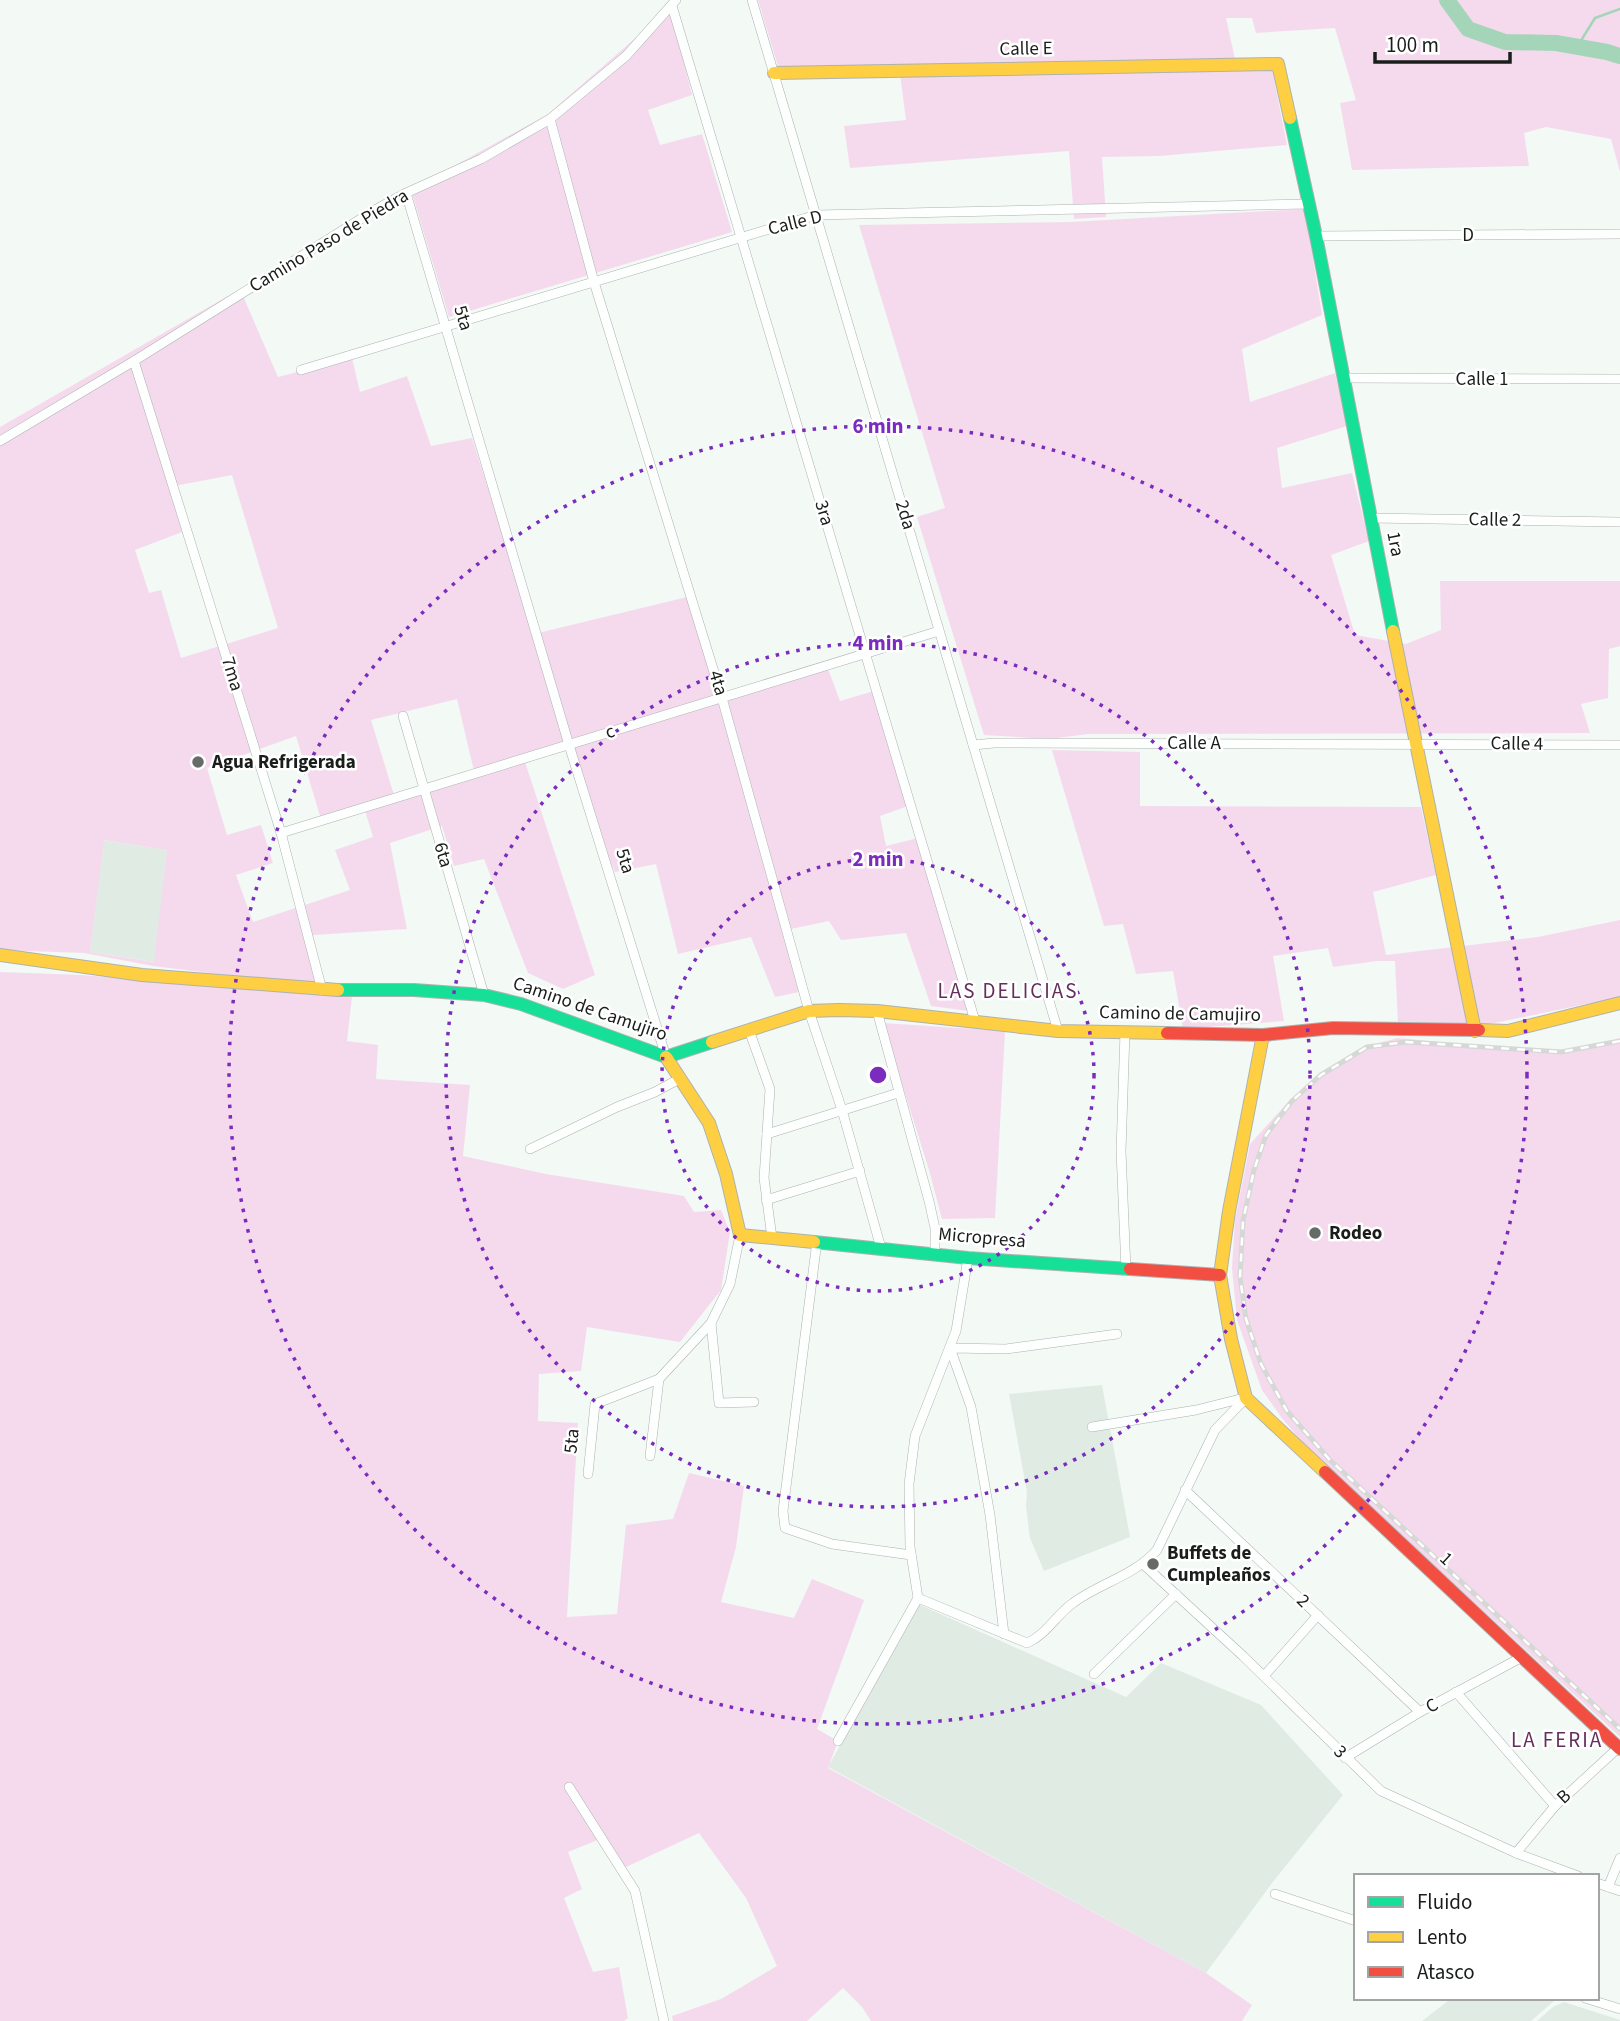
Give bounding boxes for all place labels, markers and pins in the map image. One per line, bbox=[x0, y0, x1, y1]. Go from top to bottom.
place label: Agua Refrigerada bbox=[211, 749, 356, 776]
marker: Agua Refrigerada bbox=[190, 754, 206, 770]
centre of rings bbox=[866, 1063, 890, 1087]
place label: Rodeo bbox=[1329, 1220, 1382, 1247]
marker: Rodeo bbox=[1307, 1225, 1323, 1241]
place label: Buffets de Cumpleaños bbox=[1167, 1540, 1271, 1589]
marker: Buffets de Cumpleaños bbox=[1145, 1556, 1161, 1572]

